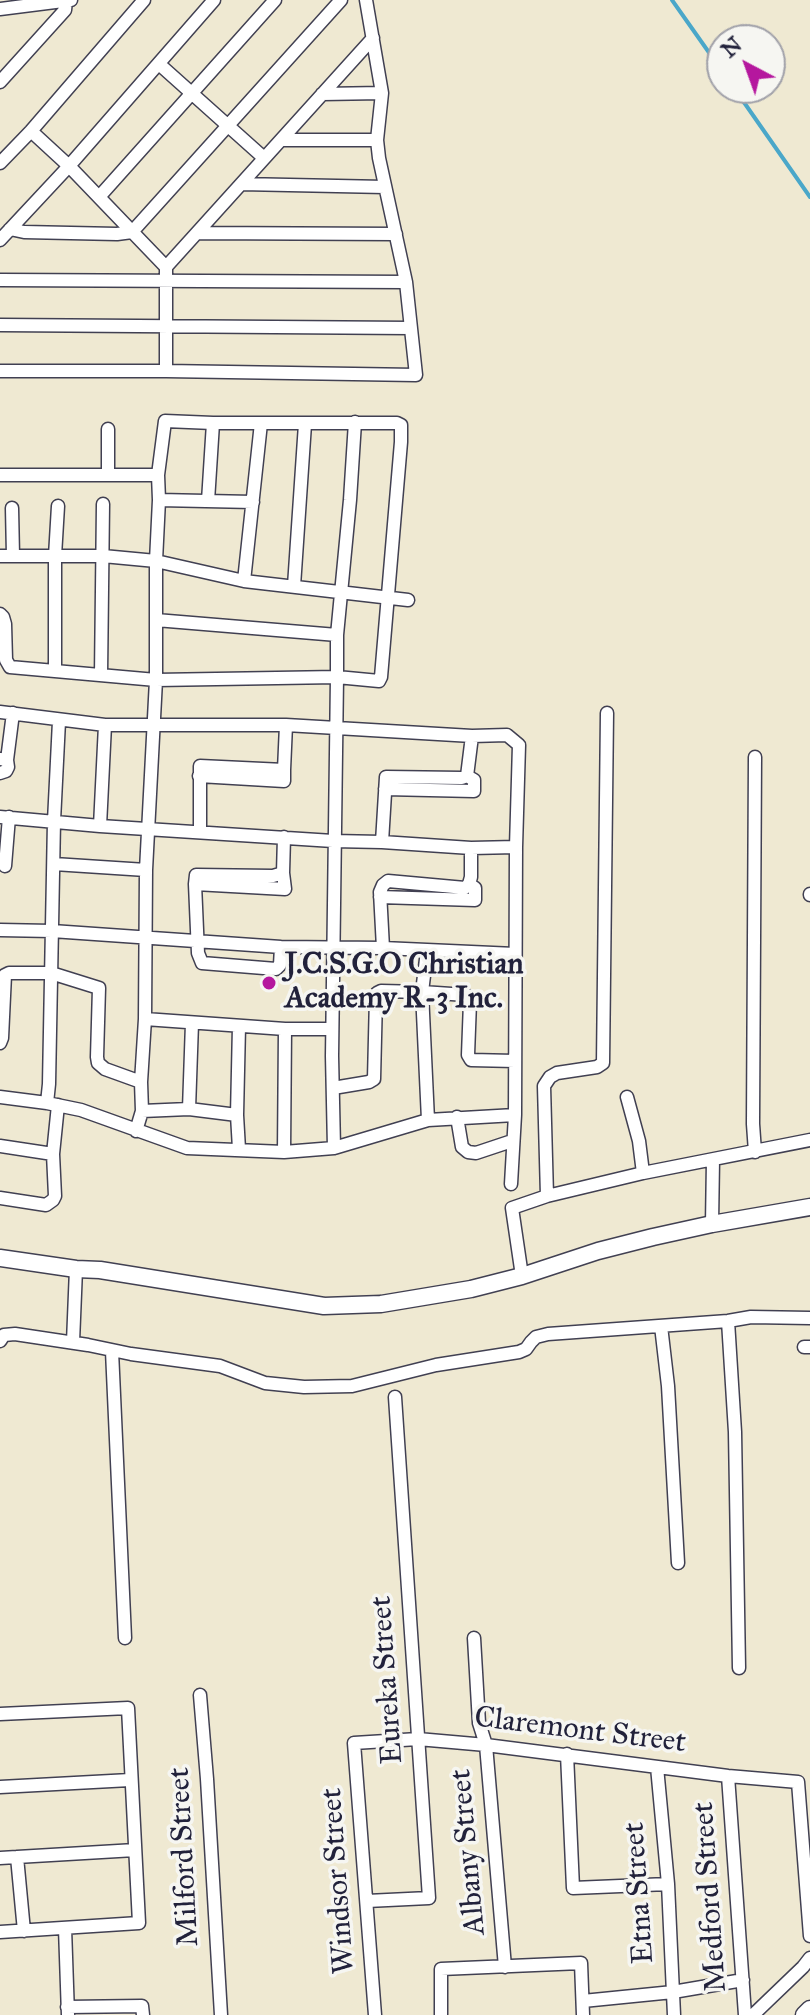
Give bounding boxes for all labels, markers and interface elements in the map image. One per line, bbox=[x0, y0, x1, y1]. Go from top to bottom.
north arrow bbox=[706, 24, 786, 104]
text: N bbox=[715, 31, 747, 63]
place label: J.C.S.G.O Christian Academy R-3 Inc. bbox=[285, 948, 523, 1018]
marker: J.C.S.G.O Christian Academy R-3 Inc. bbox=[260, 974, 278, 992]
street label: Eureka Street bbox=[364, 1595, 412, 1765]
street label: Claremont Street bbox=[472, 1700, 688, 1762]
street label: Milford Street bbox=[162, 1766, 208, 1948]
street label: Albany Street bbox=[444, 1768, 494, 1936]
street label: Windsor Street bbox=[315, 1787, 363, 1975]
street label: Medford Street bbox=[686, 1801, 736, 1993]
street label: Etna Street bbox=[617, 1821, 663, 1965]

